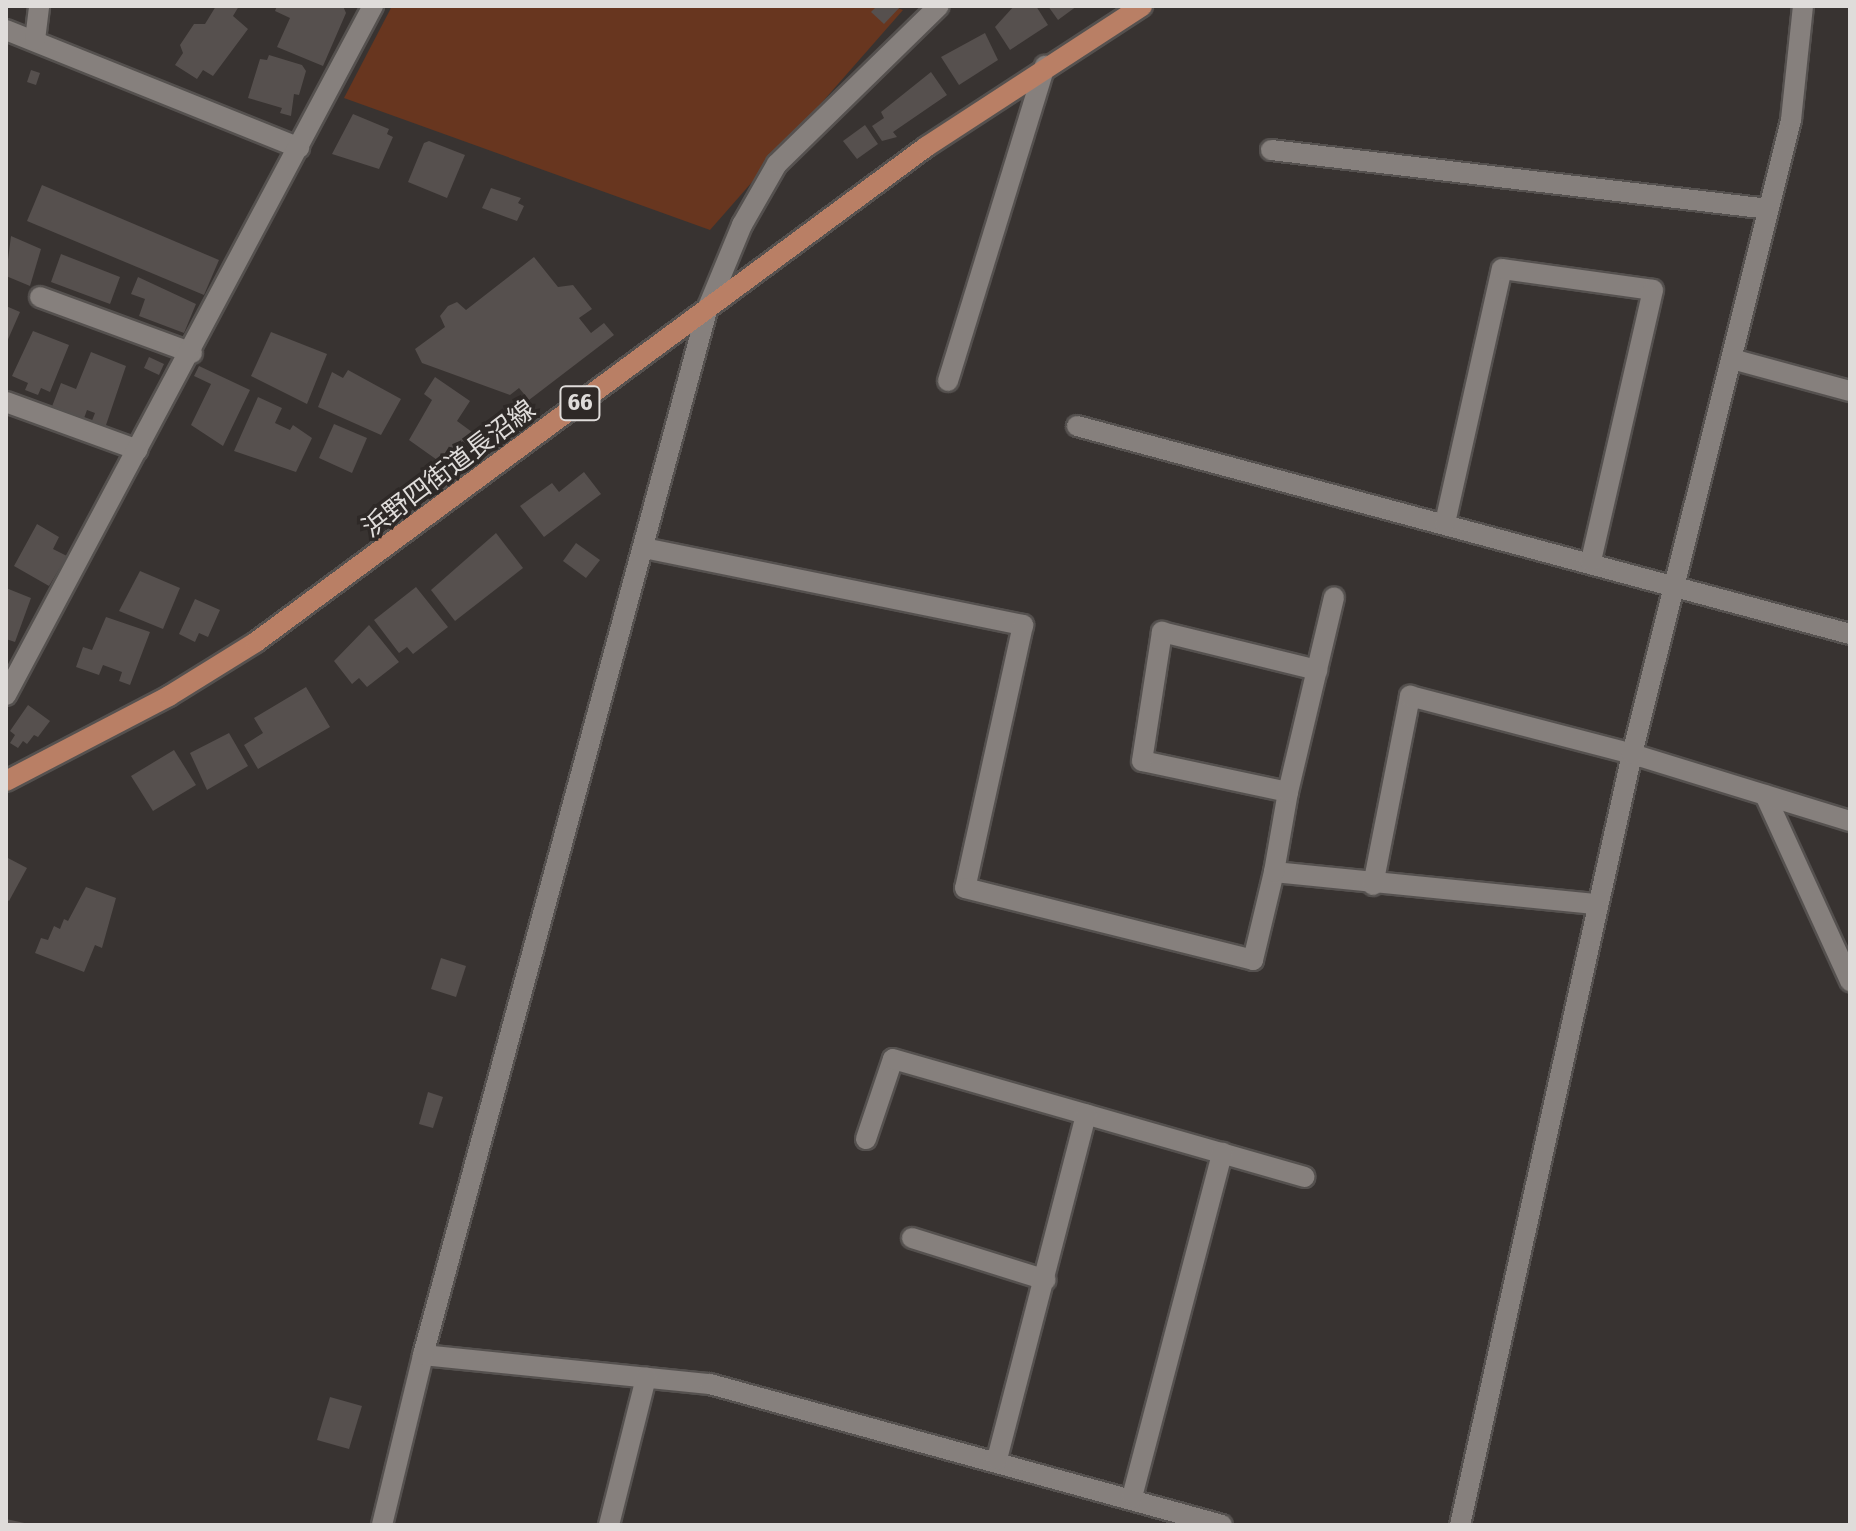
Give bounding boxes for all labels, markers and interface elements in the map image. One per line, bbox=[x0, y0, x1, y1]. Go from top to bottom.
road number: 66 bbox=[558, 383, 602, 423]
street label: 浜野四街道長沼線 bbox=[357, 394, 541, 544]

